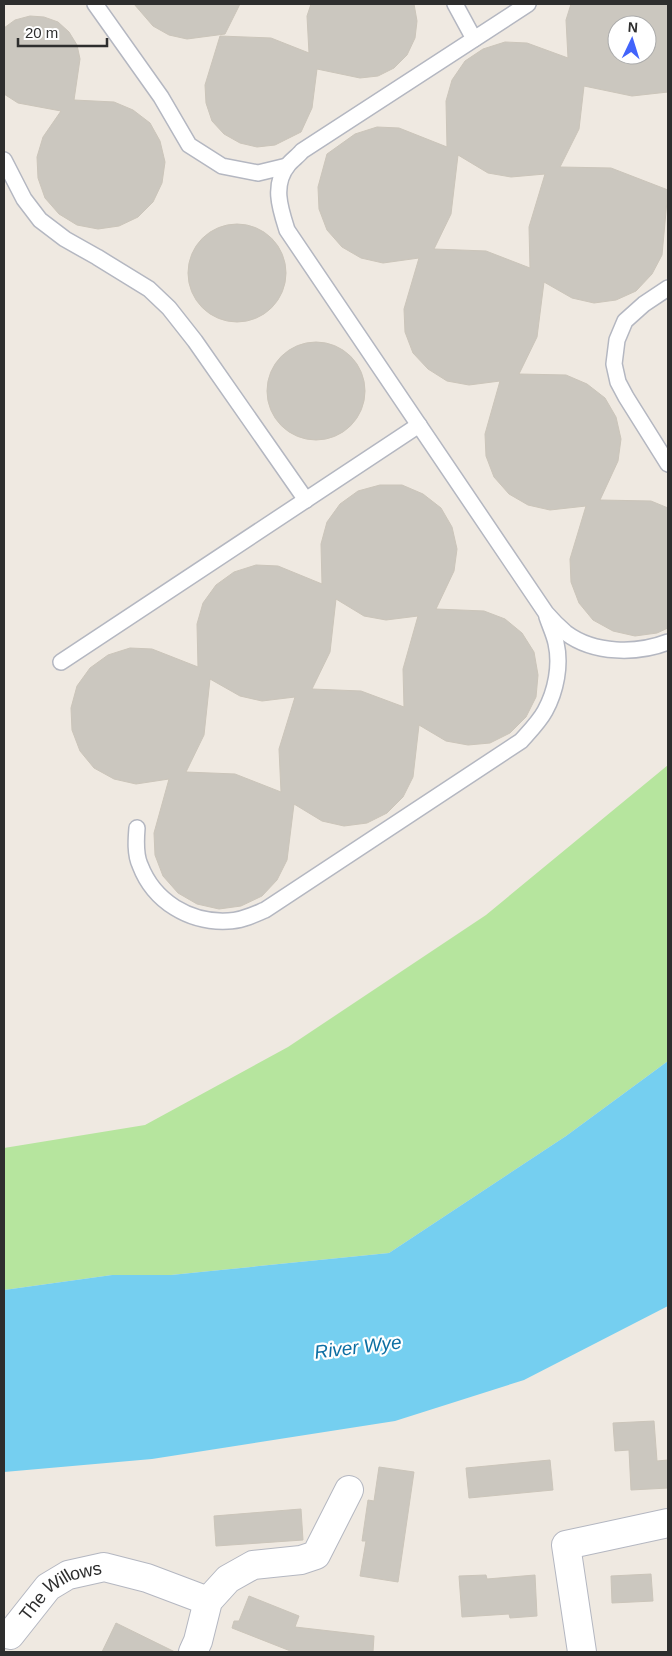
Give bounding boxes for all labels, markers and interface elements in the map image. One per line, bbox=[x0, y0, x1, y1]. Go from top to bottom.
scale bar bbox=[18, 15, 106, 47]
north arrow bbox=[607, 15, 657, 65]
text: N bbox=[627, 19, 639, 35]
text: 20 m bbox=[25, 24, 58, 41]
water label: River Wye bbox=[313, 1331, 403, 1363]
street label: The Willows bbox=[15, 1558, 103, 1624]

